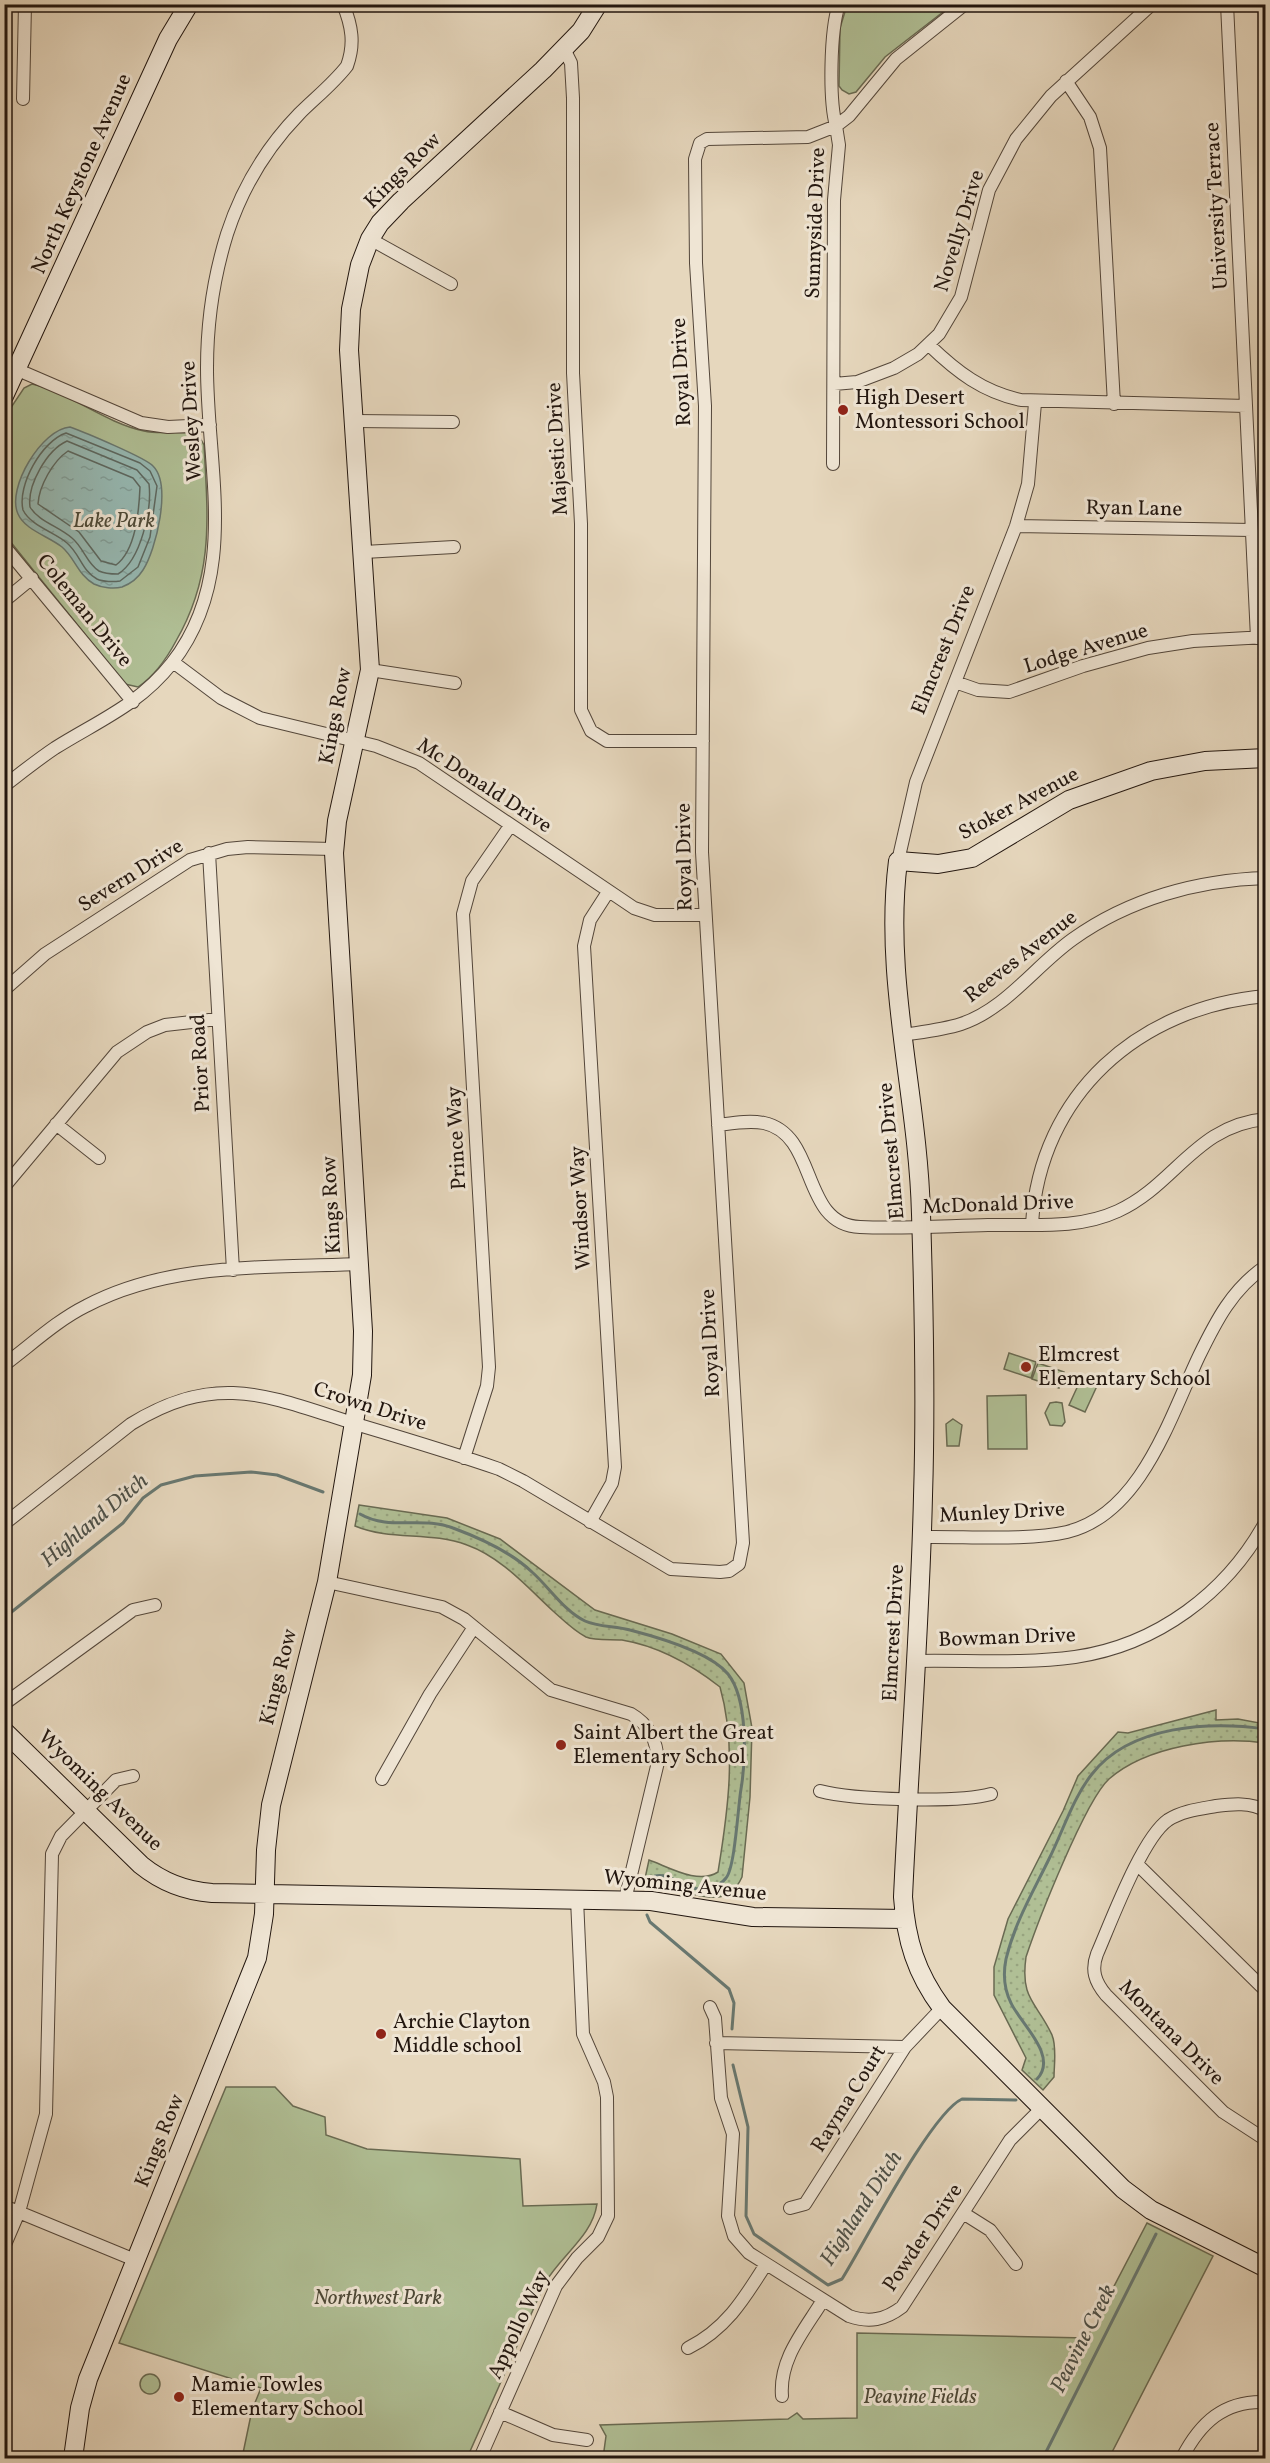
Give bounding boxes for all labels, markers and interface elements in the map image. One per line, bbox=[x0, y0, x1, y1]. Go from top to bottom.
street label: North Keystone Avenue bbox=[25, 69, 139, 279]
street label: University Terrace bbox=[1198, 121, 1236, 291]
street label: Kings Row bbox=[358, 126, 448, 216]
street label: Sunnyside Drive bbox=[799, 147, 833, 299]
street label: Novelly Drive bbox=[928, 166, 992, 296]
street label: Royal Drive bbox=[665, 317, 699, 427]
street label: Wesley Drive bbox=[174, 360, 210, 482]
street label: Majestic Drive bbox=[540, 382, 576, 516]
place label: High Desert Montessori School bbox=[855, 384, 1025, 437]
marker: High Desert Montessori School bbox=[836, 403, 850, 417]
street label: Ryan Lane bbox=[1085, 494, 1183, 524]
park label: Lake Park bbox=[73, 507, 155, 536]
street label: Coleman Drive bbox=[29, 548, 139, 674]
street label: Elmcrest Drive bbox=[905, 581, 983, 719]
street label: Lodge Avenue bbox=[1020, 616, 1152, 682]
street label: Kings Row bbox=[312, 665, 360, 767]
street label: Mc Donald Drive bbox=[411, 731, 557, 841]
street label: Stoker Avenue bbox=[954, 760, 1084, 848]
street label: Royal Drive bbox=[670, 802, 700, 911]
street label: Severn Drive bbox=[73, 832, 189, 920]
street label: Reeves Avenue bbox=[958, 904, 1084, 1010]
street label: Prior Road bbox=[184, 1013, 218, 1113]
street label: Elmcrest Drive bbox=[872, 1081, 912, 1221]
street label: Prince Way bbox=[440, 1085, 474, 1190]
street label: Windsor Way bbox=[563, 1144, 599, 1271]
street label: Kings Row bbox=[315, 1155, 349, 1255]
street label: McDonald Drive bbox=[922, 1188, 1074, 1222]
street label: Royal Drive bbox=[694, 1288, 728, 1398]
place label: Elmcrest Elementary School bbox=[1038, 1341, 1211, 1394]
marker: Elmcrest Elementary School bbox=[1019, 1360, 1033, 1374]
street label: Crown Drive bbox=[310, 1375, 431, 1439]
water label: Highland Ditch bbox=[34, 1467, 156, 1575]
street label: Munley Drive bbox=[938, 1495, 1066, 1531]
street label: Elmcrest Drive bbox=[876, 1564, 912, 1702]
street label: Bowman Drive bbox=[938, 1621, 1076, 1655]
street label: Kings Row bbox=[253, 1626, 305, 1728]
place label: Saint Albert the Great Elementary School bbox=[573, 1719, 774, 1772]
street label: Wyoming Avenue bbox=[31, 1724, 169, 1858]
marker: Saint Albert the Great Elementary School bbox=[554, 1738, 568, 1752]
street label: Wyoming Avenue bbox=[602, 1863, 768, 1909]
street label: Montana Drive bbox=[1112, 1974, 1230, 2092]
place label: Archie Clayton Middle school bbox=[393, 2008, 531, 2061]
marker: Archie Clayton Middle school bbox=[374, 2027, 388, 2041]
street label: Rayma Court bbox=[804, 2040, 894, 2158]
street label: Kings Row bbox=[128, 2090, 192, 2192]
water label: Highland Ditch bbox=[813, 2145, 911, 2273]
street label: Powder Drive bbox=[876, 2178, 970, 2298]
street label: Appollo Way bbox=[481, 2265, 557, 2384]
water label: Peavine Creek bbox=[1043, 2279, 1125, 2399]
park label: Northwest Park bbox=[314, 2284, 442, 2313]
place label: Mamie Towles Elementary School bbox=[191, 2371, 364, 2424]
park label: Peavine Fields bbox=[863, 2383, 977, 2412]
marker: Mamie Towles Elementary School bbox=[172, 2390, 186, 2404]

